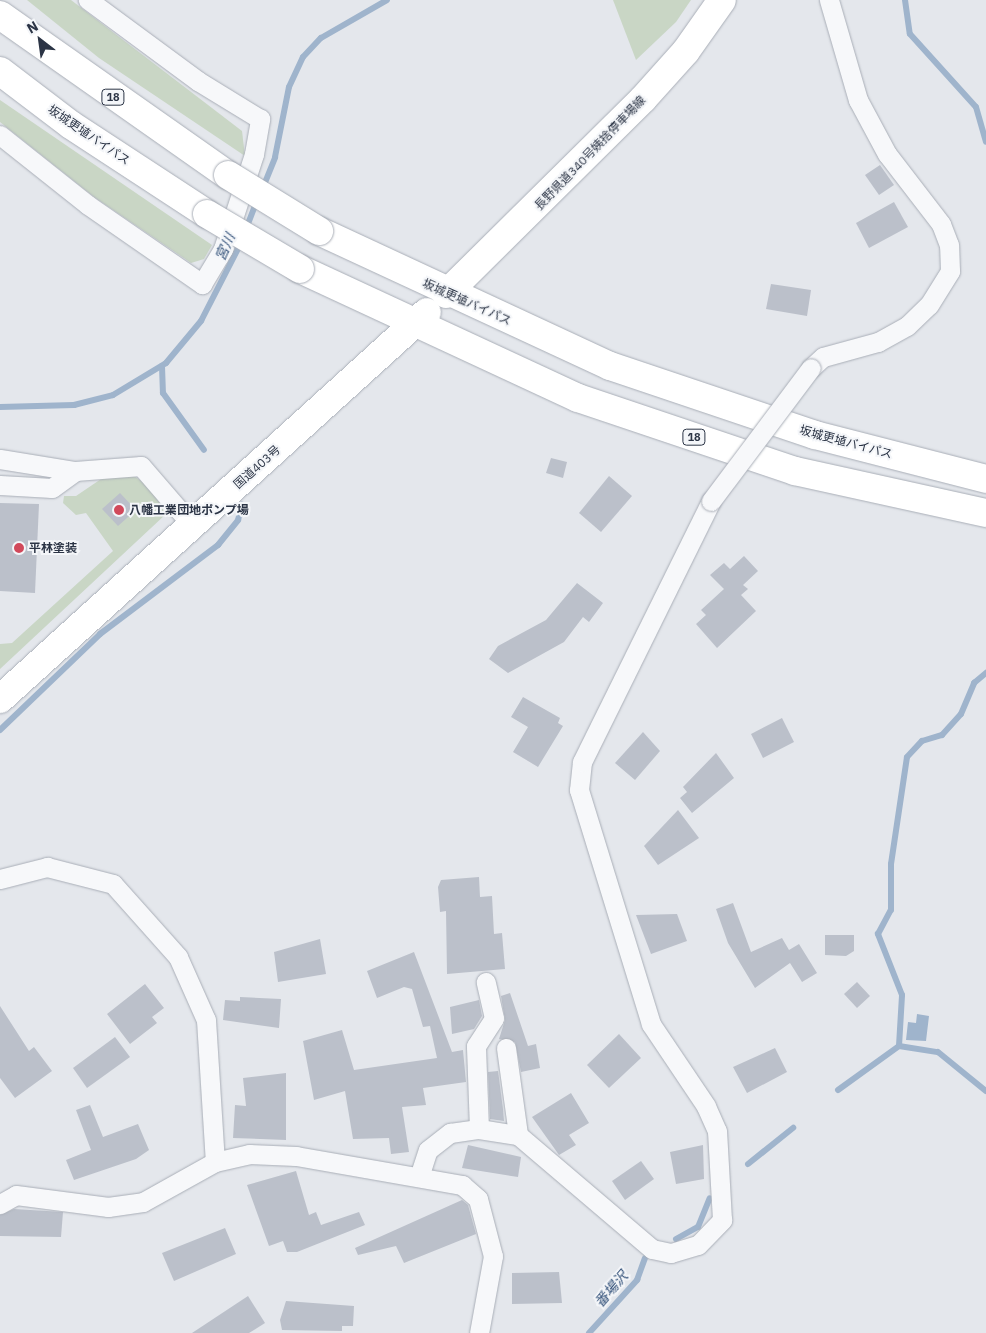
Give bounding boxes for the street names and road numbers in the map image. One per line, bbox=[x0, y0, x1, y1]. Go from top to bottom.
road number: 18 bbox=[100, 88, 126, 105]
street label: 長野県道340号姨捨停車場線 bbox=[531, 93, 649, 213]
street label: 坂城更埴バイパス bbox=[45, 102, 133, 168]
street label: 坂城更埴バイパス bbox=[420, 276, 514, 328]
street label: 坂城更埴バイパス bbox=[798, 423, 894, 461]
road number: 18 bbox=[682, 428, 706, 446]
street label: 国道403号 bbox=[231, 442, 283, 492]

